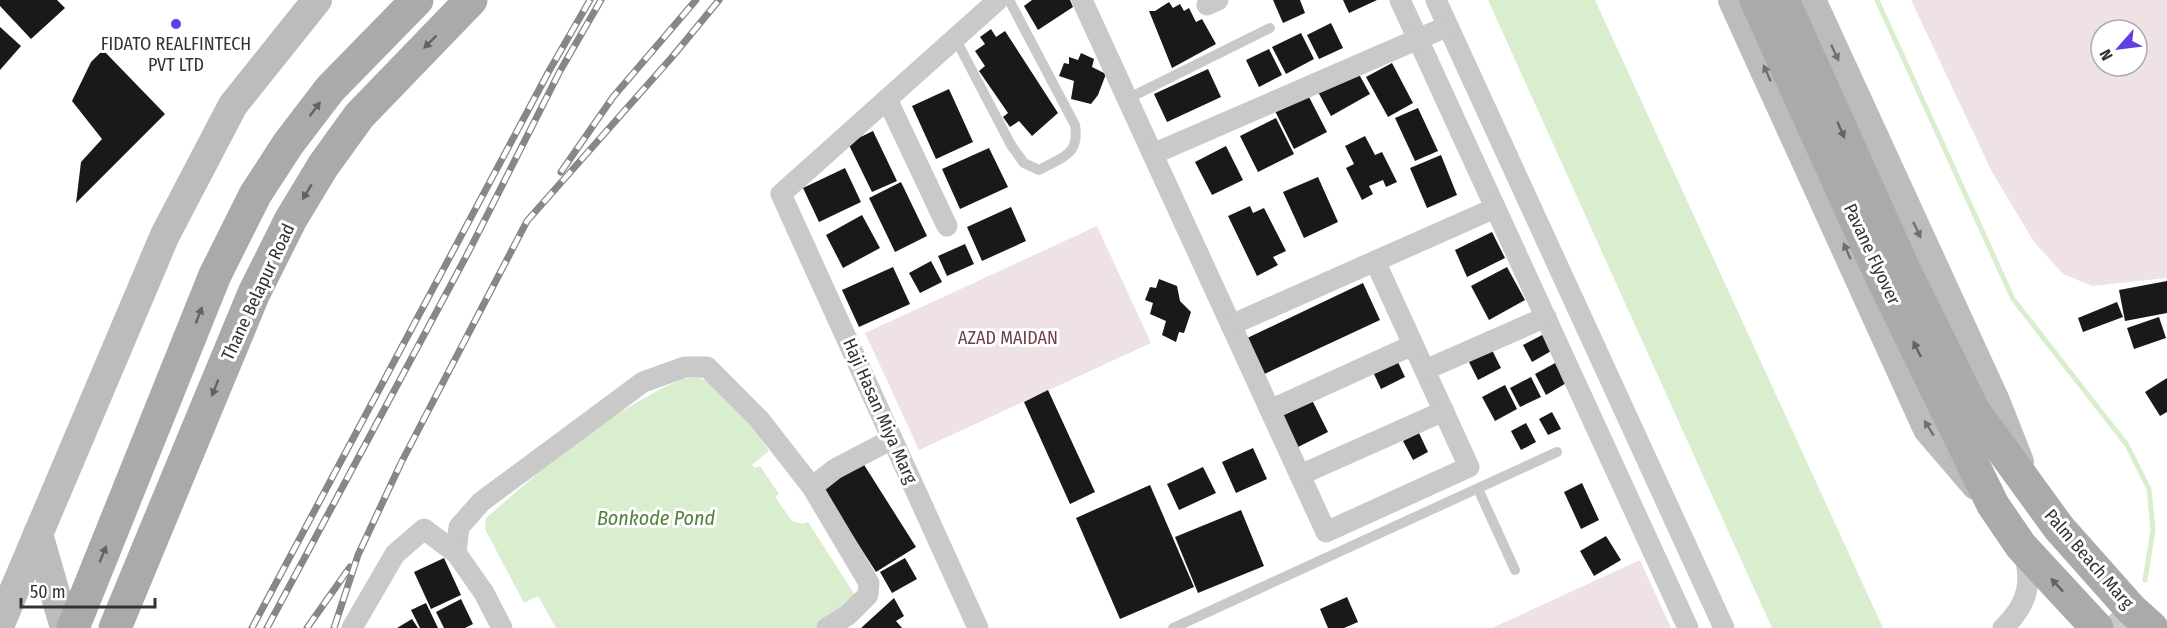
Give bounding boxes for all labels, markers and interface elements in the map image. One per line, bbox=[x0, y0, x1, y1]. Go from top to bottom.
marker: FIDATO REALFINTECH PVT LTD bbox=[169, 17, 183, 31]
north arrow bbox=[2089, 18, 2149, 78]
place label: FIDATO REALFINTECH PVT LTD bbox=[101, 33, 251, 76]
one-way arrow bbox=[423, 34, 437, 48]
one-way arrow bbox=[1831, 45, 1840, 62]
text: N bbox=[2096, 46, 2117, 64]
one-way arrow bbox=[1762, 65, 1771, 82]
one-way arrow bbox=[308, 102, 320, 117]
one-way arrow bbox=[1837, 121, 1847, 139]
one-way arrow bbox=[302, 184, 313, 200]
street label: Pavane Flyover bbox=[1839, 200, 1905, 309]
street label: Thane Belapur Road bbox=[217, 220, 299, 364]
one-way arrow bbox=[1912, 222, 1921, 239]
one-way arrow bbox=[1843, 242, 1852, 259]
one-way arrow bbox=[195, 306, 205, 324]
park label: AZAD MAIDAN bbox=[958, 327, 1058, 349]
street label: Haji Hasan Miya Marg bbox=[838, 335, 922, 488]
one-way arrow bbox=[1912, 340, 1922, 358]
one-way arrow bbox=[210, 379, 220, 397]
one-way arrow bbox=[1924, 419, 1935, 436]
street label: Palm Beach Marg bbox=[2040, 505, 2139, 614]
water label: Bonkode Pond bbox=[597, 506, 715, 530]
one-way arrow bbox=[98, 545, 108, 563]
scale bar bbox=[21, 571, 154, 609]
one-way arrow bbox=[2050, 578, 2064, 593]
text: 50 m bbox=[30, 581, 66, 603]

